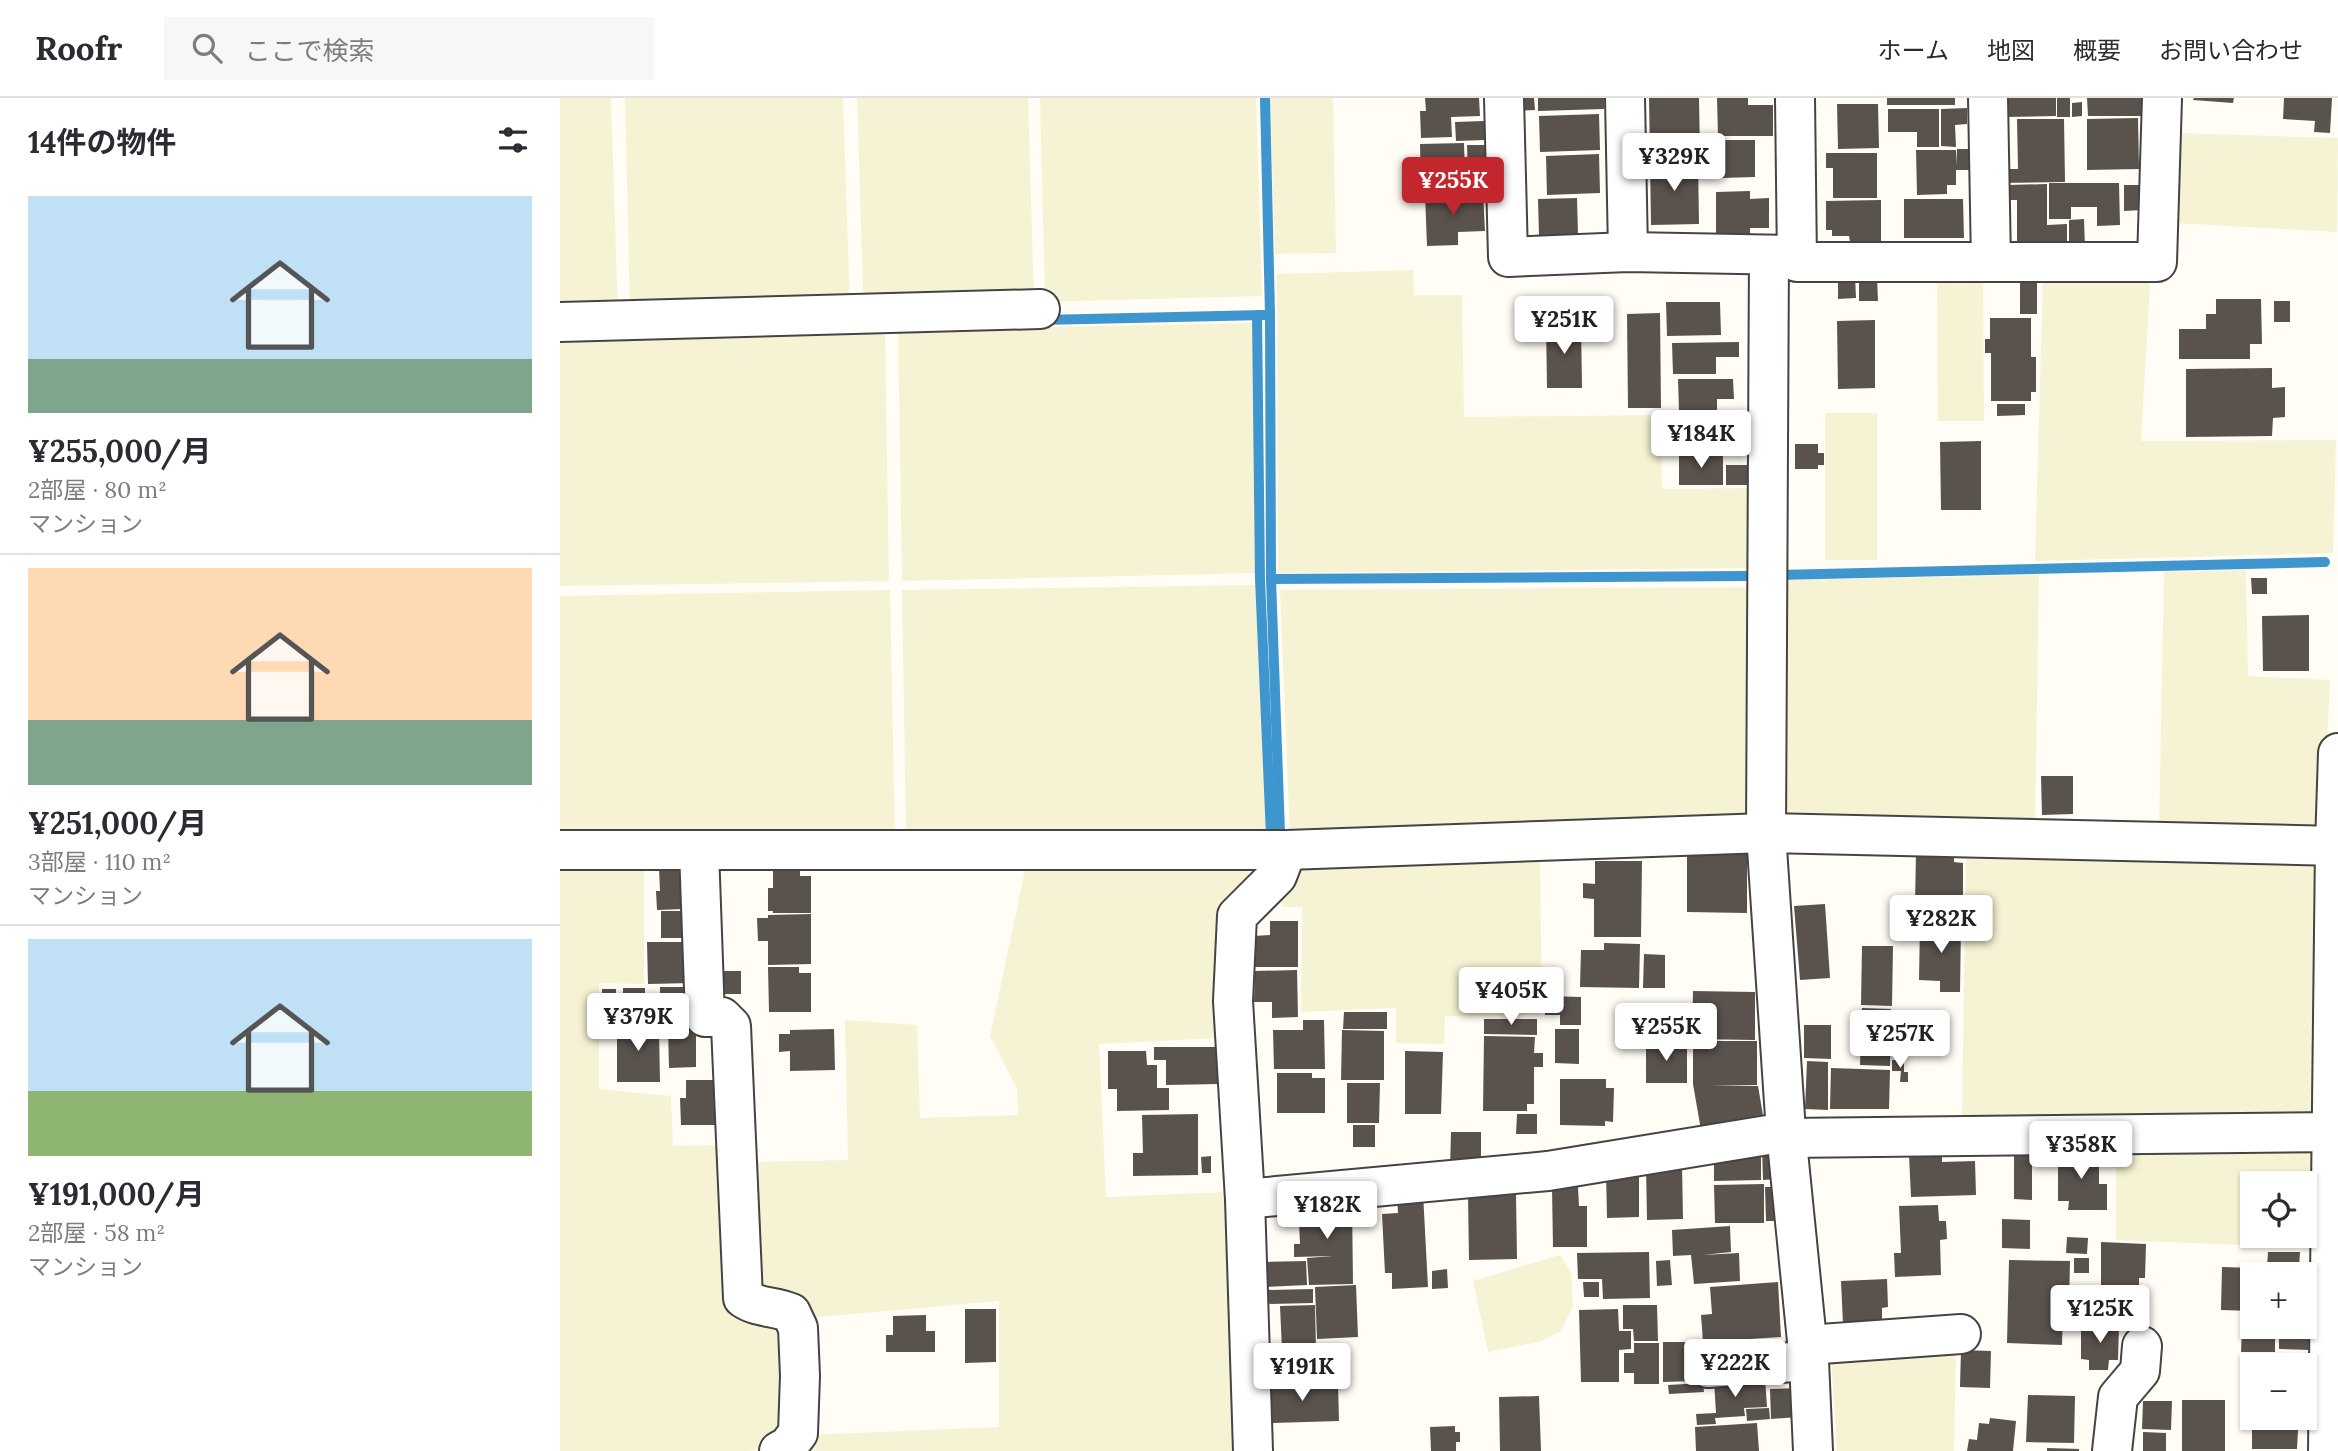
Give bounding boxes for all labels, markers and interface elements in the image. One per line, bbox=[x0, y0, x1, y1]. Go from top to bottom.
search box bbox=[164, 17, 654, 80]
text: Roofr bbox=[35, 27, 122, 69]
icon: search bbox=[188, 29, 226, 67]
text: ここで検索 bbox=[244, 34, 374, 67]
text: ホーム bbox=[1878, 35, 1949, 66]
text: 地図 bbox=[1987, 35, 2035, 66]
text: 概要 bbox=[2073, 35, 2121, 66]
text: お問い合わせ bbox=[2159, 35, 2303, 66]
icon: filters bbox=[494, 121, 532, 159]
text: 14件の物件 bbox=[28, 123, 177, 161]
pin: ¥329K bbox=[1625, 134, 1723, 193]
text: ¥329K bbox=[1638, 141, 1710, 170]
pin: ¥255K bbox=[1404, 158, 1502, 217]
text: ¥255K bbox=[1418, 165, 1488, 194]
icon: home bbox=[217, 242, 343, 368]
pin: ¥251K bbox=[1515, 296, 1613, 356]
text: ¥251K bbox=[1531, 304, 1598, 333]
pin: ¥184K bbox=[1652, 410, 1750, 470]
text: ¥184K bbox=[1667, 418, 1735, 447]
text: ¥255,000/月 bbox=[28, 432, 211, 470]
text: 2部屋 · 80 m² bbox=[28, 475, 167, 504]
text: マンション bbox=[28, 509, 143, 538]
icon: home bbox=[217, 614, 343, 740]
text: ¥251,000/月 bbox=[28, 804, 207, 842]
text: 3部屋 · 110 m² bbox=[28, 847, 171, 876]
text: マンション bbox=[28, 881, 143, 910]
pin: ¥282K bbox=[1892, 896, 1990, 955]
text: ¥282K bbox=[1906, 903, 1976, 932]
pin: ¥405K bbox=[1462, 968, 1560, 1027]
text: ¥405K bbox=[1475, 975, 1547, 1004]
icon: home bbox=[217, 985, 343, 1111]
pin: ¥379K bbox=[589, 993, 687, 1053]
text: ¥379K bbox=[603, 1001, 673, 1030]
pin: ¥255K bbox=[1617, 1004, 1715, 1063]
pin: ¥257K bbox=[1851, 1010, 1949, 1070]
text: ¥255K bbox=[1631, 1011, 1701, 1040]
text: ¥257K bbox=[1866, 1018, 1934, 1047]
pin: ¥358K bbox=[2032, 1122, 2130, 1181]
text: ¥358K bbox=[2045, 1129, 2117, 1158]
map controls bbox=[2240, 1171, 2317, 1430]
button: locate bbox=[2240, 1171, 2317, 1248]
text: ¥191,000/月 bbox=[28, 1175, 205, 1213]
pin: ¥182K bbox=[1278, 1182, 1376, 1241]
text: ¥182K bbox=[1293, 1189, 1361, 1218]
text: 2部屋 · 58 m² bbox=[28, 1218, 165, 1247]
text: マンション bbox=[28, 1252, 143, 1281]
button: + bbox=[2240, 1262, 2317, 1339]
pin: ¥125K bbox=[2051, 1286, 2149, 1345]
text: ¥125K bbox=[2067, 1293, 2134, 1322]
pin: ¥222K bbox=[1686, 1340, 1784, 1399]
pin: ¥191K bbox=[1253, 1344, 1351, 1403]
text: ¥222K bbox=[1700, 1347, 1770, 1376]
text: ¥191K bbox=[1270, 1351, 1334, 1380]
button: − bbox=[2240, 1353, 2317, 1430]

